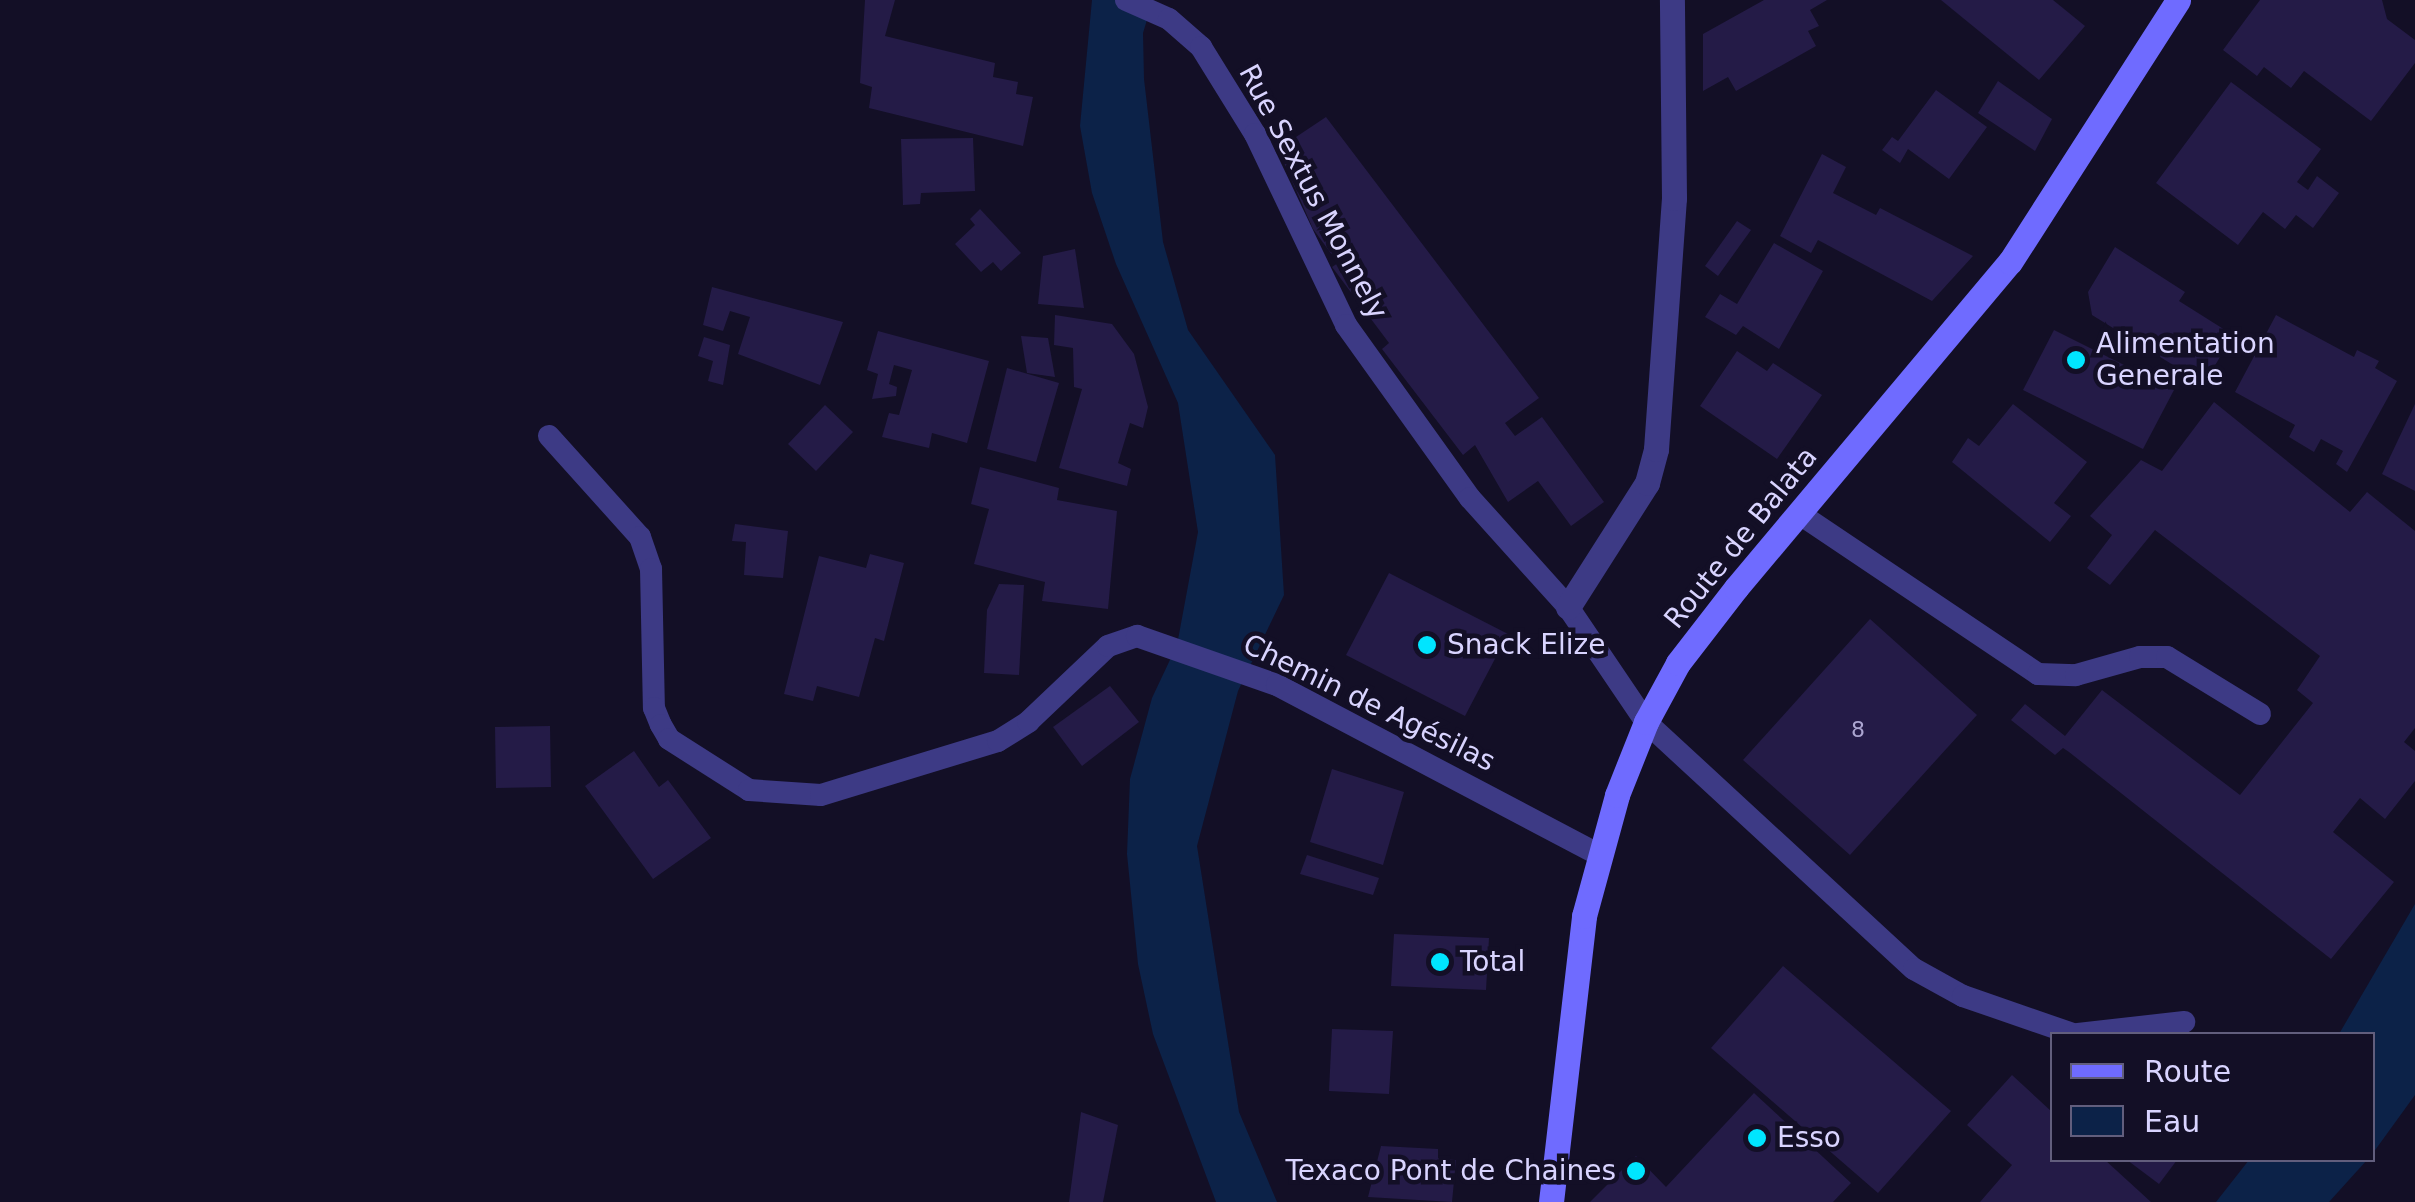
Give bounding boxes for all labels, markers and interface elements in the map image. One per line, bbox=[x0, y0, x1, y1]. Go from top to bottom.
street label: Rue Sextus Monnely bbox=[1232, 59, 1394, 325]
place label: Alimentation Generale bbox=[2096, 327, 2275, 393]
marker: Alimentation Generale bbox=[2065, 349, 2087, 371]
street label: Route de Balata bbox=[1658, 441, 1824, 635]
street label: Chemin de Agésilas bbox=[1238, 627, 1500, 779]
place label: Snack Elize bbox=[1447, 628, 1605, 662]
marker: Snack Elize bbox=[1416, 634, 1438, 656]
house number: 8 bbox=[1851, 717, 1865, 743]
place label: Total bbox=[1460, 945, 1525, 979]
marker: Total bbox=[1429, 951, 1451, 973]
legend bbox=[2050, 1032, 2375, 1162]
text: Route bbox=[2144, 1054, 2231, 1089]
text: Eau bbox=[2144, 1104, 2200, 1139]
place label: Esso bbox=[1777, 1121, 1841, 1155]
marker: Esso bbox=[1746, 1127, 1768, 1149]
place label: Texaco Pont de Chaines bbox=[1285, 1154, 1616, 1188]
marker: Texaco Pont de Chaines bbox=[1625, 1160, 1647, 1182]

